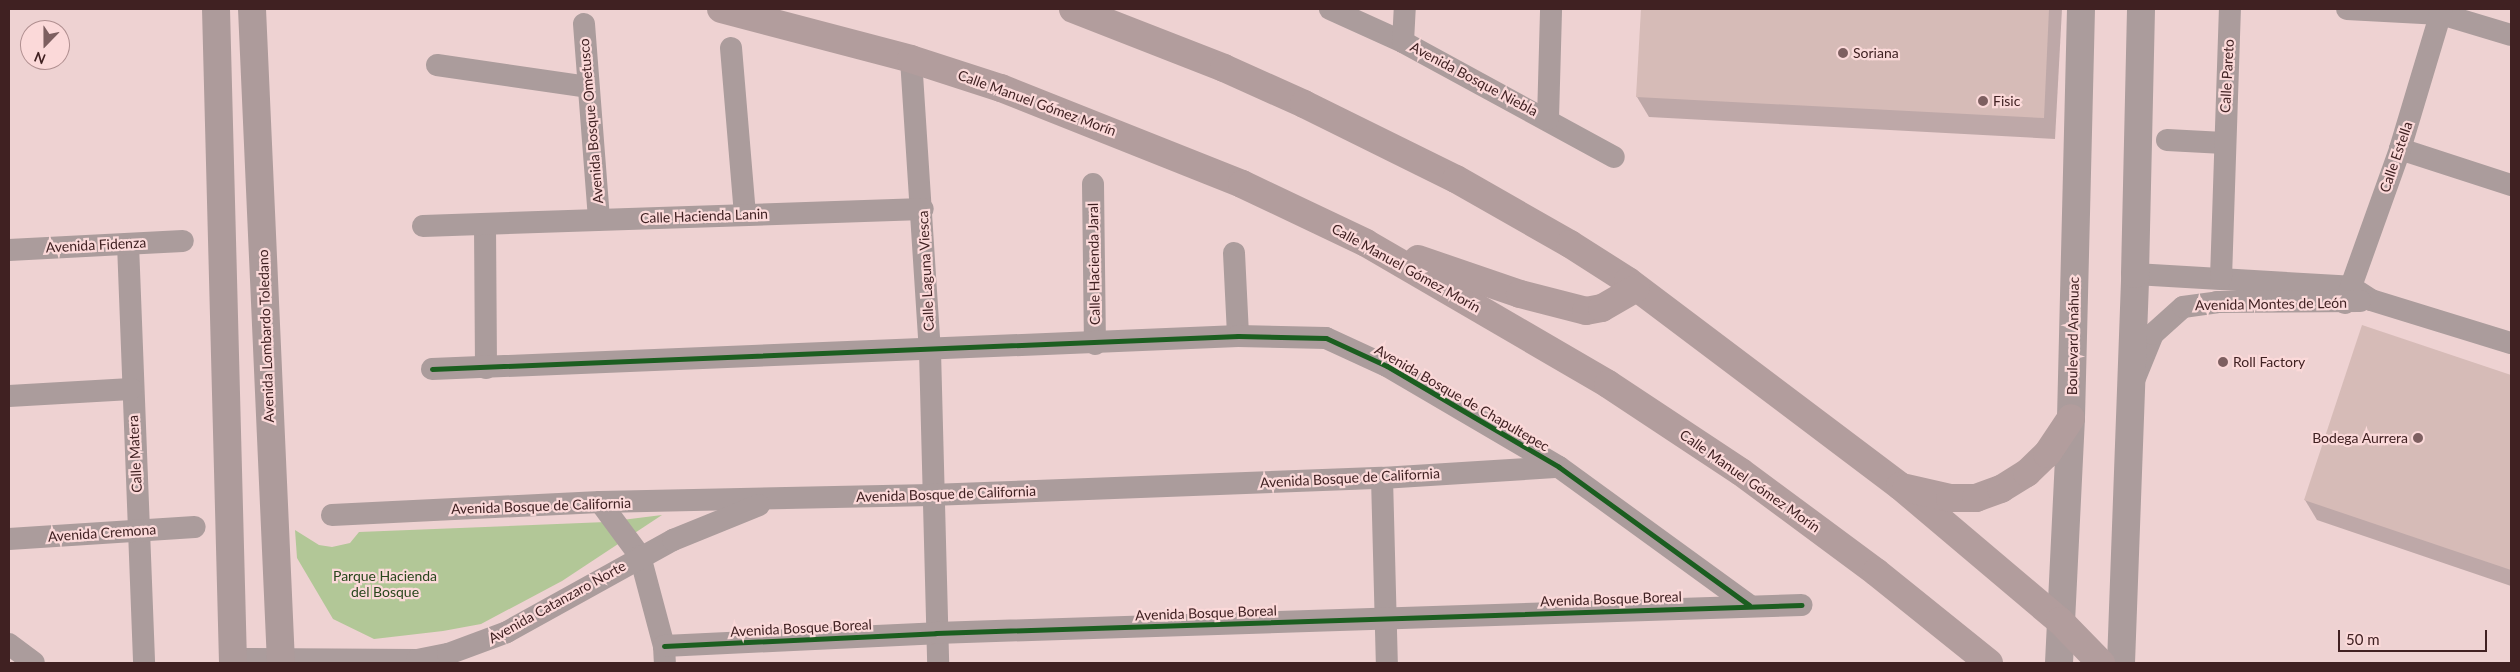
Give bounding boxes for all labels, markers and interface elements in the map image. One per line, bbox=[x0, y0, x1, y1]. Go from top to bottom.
north arrow bbox=[20, 20, 70, 70]
street label: Avenida Bosque Ometusco bbox=[575, 38, 607, 204]
street label: Avenida Bosque Niebla bbox=[1407, 38, 1541, 120]
street label: Calle Pareto bbox=[2217, 39, 2237, 113]
place label: Soriana bbox=[1853, 45, 1899, 61]
marker: Soriana bbox=[1837, 47, 1849, 59]
text: N bbox=[31, 49, 48, 68]
street label: Calle Manuel Gómez Morín bbox=[955, 66, 1119, 140]
place label: Fisic bbox=[1993, 93, 2020, 109]
marker: Fisic bbox=[1977, 95, 1989, 107]
street label: Calle Estella bbox=[2376, 119, 2416, 195]
street label: Calle Hacienda Jaral bbox=[1085, 202, 1103, 326]
street label: Calle Hacienda Lanin bbox=[640, 205, 768, 227]
street label: Calle Laguna Viesca bbox=[914, 210, 938, 332]
street label: Calle Manuel Gómez Morín bbox=[1329, 220, 1483, 316]
street label: Avenida Fidenza bbox=[45, 234, 147, 256]
street label: Avenida Lombardo Toledano bbox=[255, 249, 277, 423]
street label: Boulevard Anáhuac bbox=[2064, 276, 2082, 396]
street label: Avenida Montes de León bbox=[2195, 294, 2347, 314]
street label: Avenida Bosque de Chapultepec bbox=[1372, 341, 1552, 455]
place label: Roll Factory bbox=[2233, 354, 2305, 370]
marker: Roll Factory bbox=[2217, 356, 2229, 368]
street label: Calle Matera bbox=[125, 415, 145, 493]
street label: Calle Manuel Gómez Morín bbox=[1677, 426, 1823, 536]
place label: Bodega Aurrera bbox=[2312, 430, 2408, 446]
marker: Bodega Aurrera bbox=[2412, 432, 2424, 444]
street label: Avenida Bosque de California bbox=[1260, 465, 1440, 491]
street label: Avenida Bosque de California bbox=[856, 482, 1036, 506]
street label: Avenida Bosque de California bbox=[451, 494, 631, 518]
street label: Avenida Cremona bbox=[47, 521, 157, 545]
street label: Avenida Catanzaro Norte bbox=[485, 557, 629, 647]
park label: Parque Hacienda del Bosque bbox=[333, 568, 437, 600]
street label: Avenida Bosque Boreal bbox=[1540, 588, 1682, 610]
street label: Avenida Bosque Boreal bbox=[1135, 602, 1277, 624]
street label: Avenida Bosque Boreal bbox=[730, 616, 872, 640]
scale bar bbox=[2340, 620, 2489, 652]
text: 50 m bbox=[2346, 630, 2380, 648]

